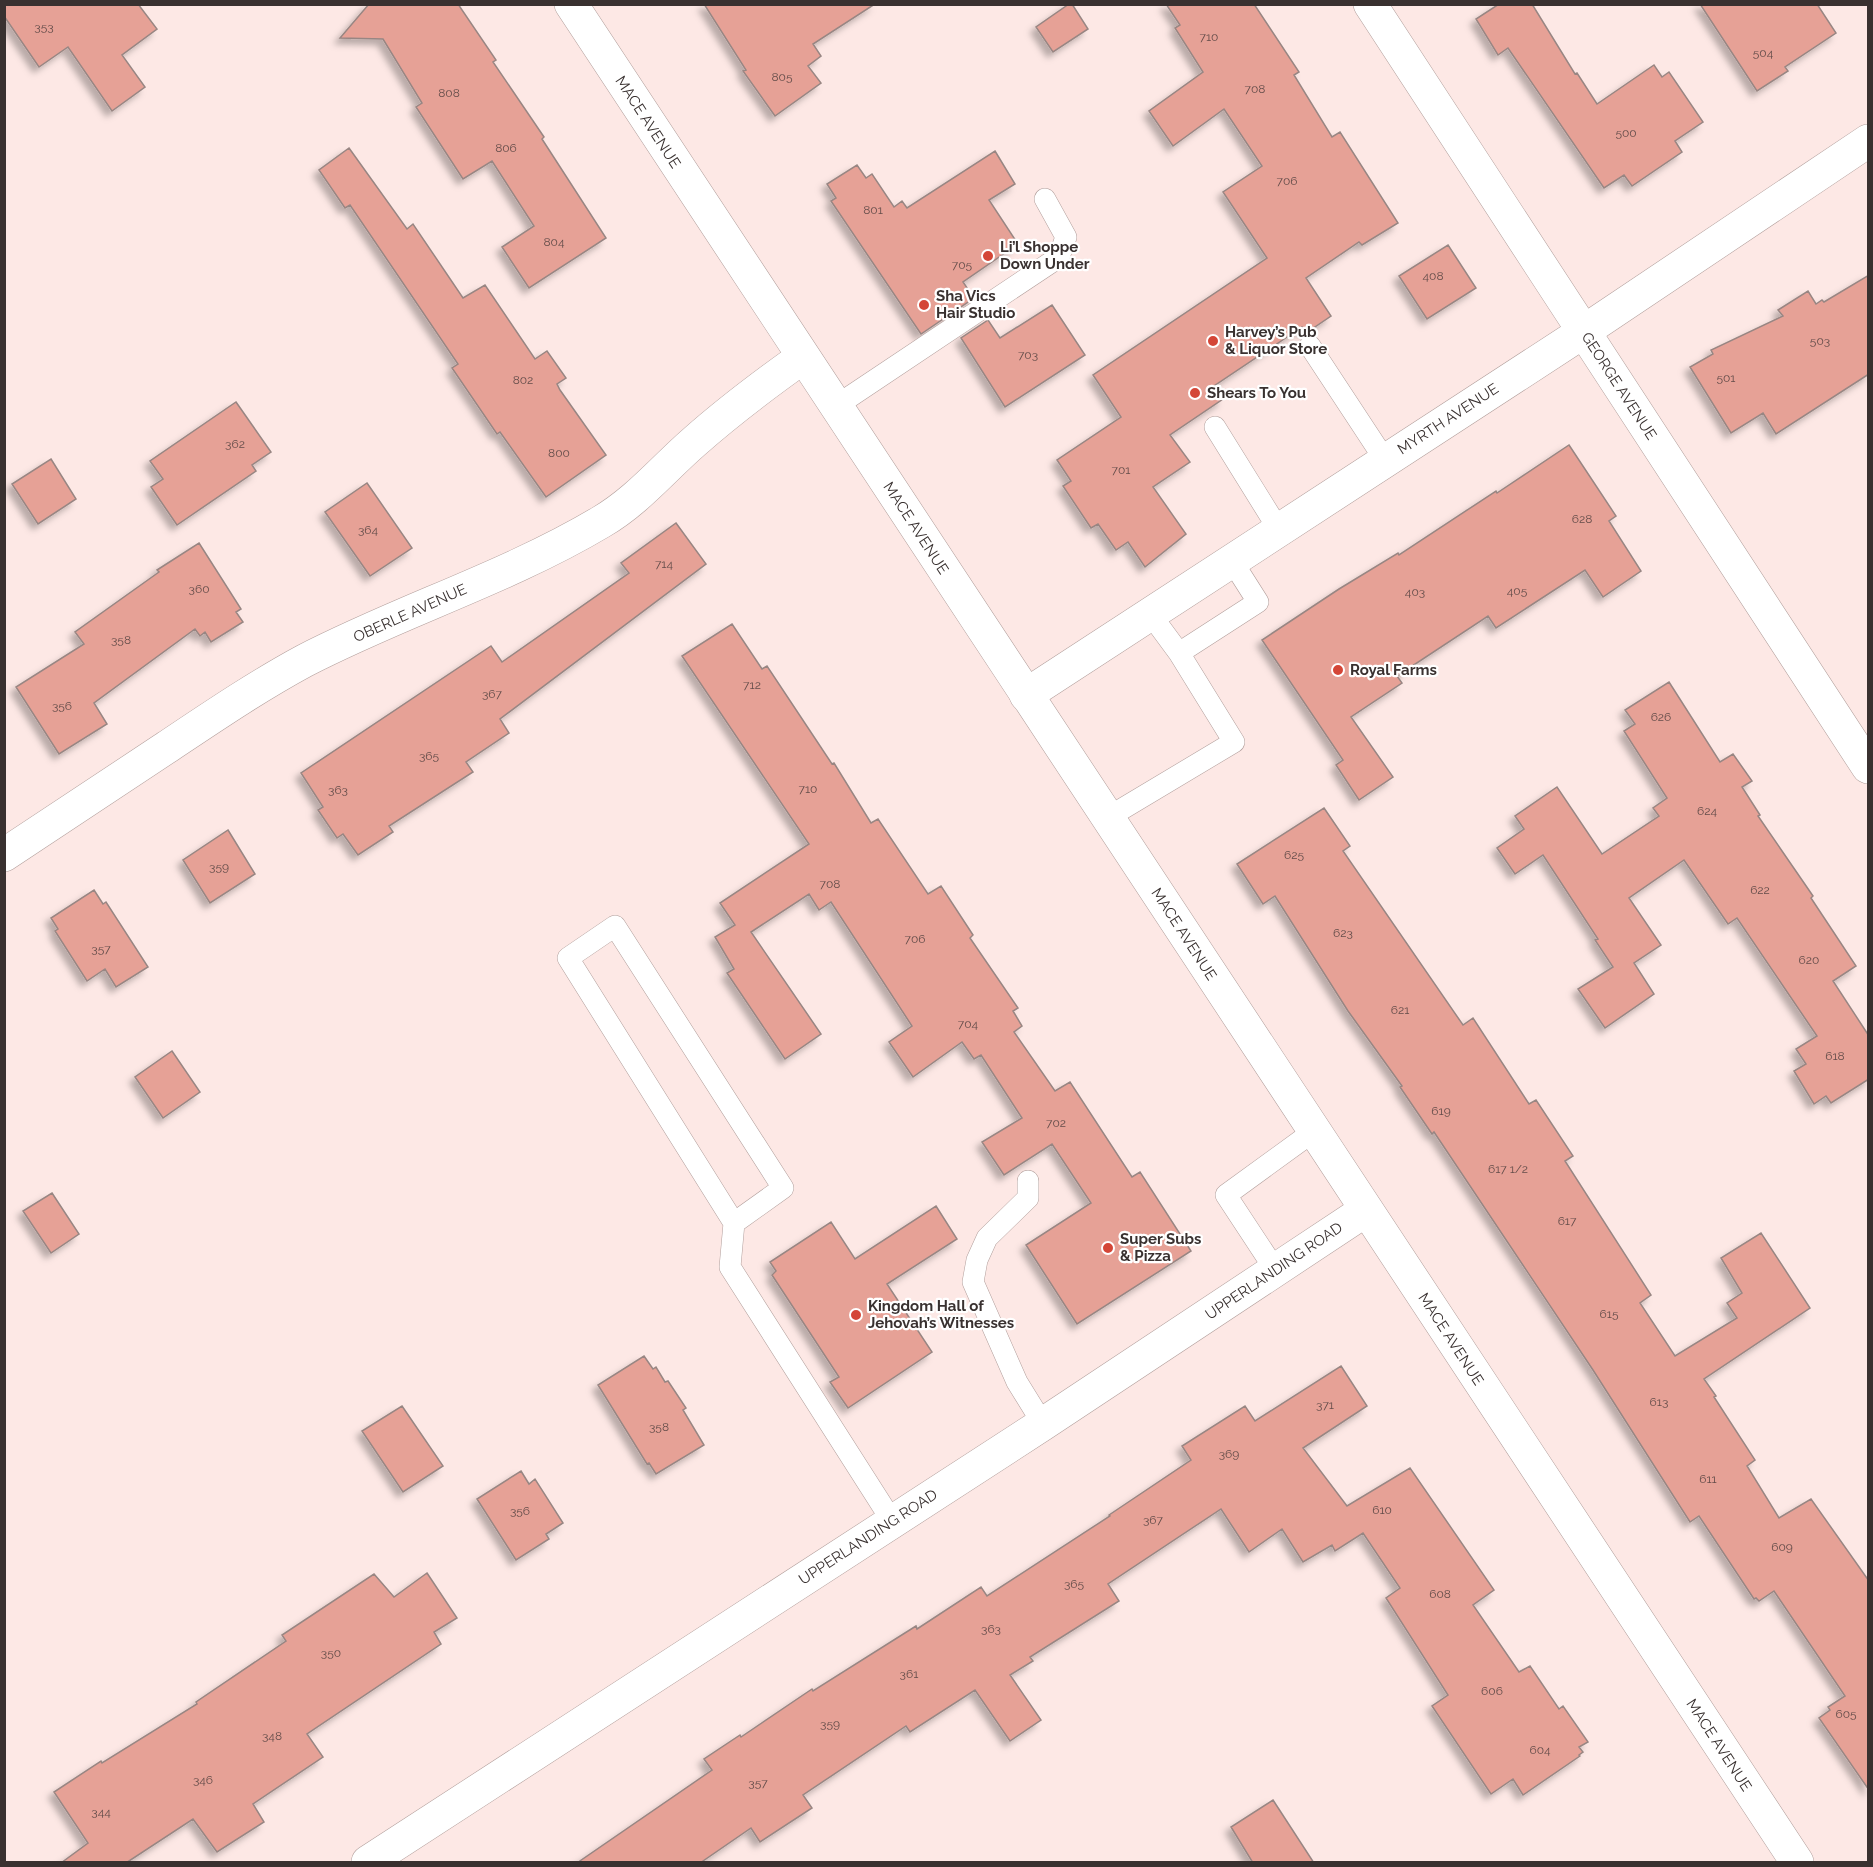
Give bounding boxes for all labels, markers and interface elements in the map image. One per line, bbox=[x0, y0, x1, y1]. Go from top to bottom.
house number: 353 bbox=[34, 20, 54, 34]
house number: 710 bbox=[1200, 30, 1218, 44]
house number: 504 bbox=[1753, 46, 1774, 60]
house number: 805 bbox=[771, 70, 793, 84]
street label: MACE AVENUE bbox=[612, 73, 684, 171]
house number: 708 bbox=[1245, 82, 1265, 96]
house number: 808 bbox=[438, 86, 460, 100]
house number: 500 bbox=[1615, 126, 1637, 140]
house number: 806 bbox=[495, 141, 517, 155]
house number: 706 bbox=[1277, 174, 1297, 188]
house number: 801 bbox=[863, 203, 883, 217]
house number: 804 bbox=[543, 235, 565, 249]
place label: Li’l Shoppe Down Under bbox=[1000, 238, 1090, 273]
marker: Li’l Shoppe Down Under bbox=[981, 249, 995, 263]
house number: 705 bbox=[952, 258, 973, 272]
house number: 408 bbox=[1422, 269, 1444, 283]
place label: Sha Vics Hair Studio bbox=[936, 287, 1015, 322]
marker: Sha Vics Hair Studio bbox=[917, 298, 931, 312]
place label: Harvey’s Pub & Liquor Store bbox=[1225, 323, 1327, 358]
street label: GEORGE AVENUE bbox=[1578, 329, 1660, 443]
marker: Harvey’s Pub & Liquor Store bbox=[1206, 334, 1220, 348]
house number: 503 bbox=[1810, 334, 1830, 348]
house number: 703 bbox=[1018, 348, 1038, 362]
house number: 501 bbox=[1716, 371, 1736, 385]
house number: 802 bbox=[513, 373, 533, 387]
street label: MYRTH AVENUE bbox=[1394, 380, 1502, 458]
place label: Shears To You bbox=[1207, 384, 1306, 402]
marker: Shears To You bbox=[1188, 386, 1202, 400]
house number: 362 bbox=[225, 437, 245, 451]
house number: 800 bbox=[548, 446, 570, 460]
house number: 701 bbox=[1112, 463, 1130, 477]
street label: MACE AVENUE bbox=[880, 479, 952, 577]
house number: 628 bbox=[1572, 512, 1592, 526]
house number: 364 bbox=[358, 523, 379, 537]
house number: 714 bbox=[655, 557, 674, 571]
street label: OBERLE AVENUE bbox=[351, 580, 469, 646]
house number: 360 bbox=[189, 582, 210, 596]
house number: 405 bbox=[1507, 584, 1528, 598]
house number: 403 bbox=[1405, 585, 1425, 599]
house number: 358 bbox=[111, 633, 131, 647]
place label: Royal Farms bbox=[1350, 661, 1437, 679]
marker: Royal Farms bbox=[1331, 663, 1345, 677]
house number: 712 bbox=[743, 678, 761, 692]
house number: 367 bbox=[482, 687, 503, 701]
house number: 356 bbox=[52, 699, 72, 713]
house number: 626 bbox=[1651, 710, 1671, 724]
house number: 365 bbox=[419, 749, 440, 763]
house number: 710 bbox=[799, 782, 817, 796]
house number: 363 bbox=[328, 783, 348, 797]
house number: 624 bbox=[1697, 804, 1717, 818]
house number: 625 bbox=[1284, 848, 1304, 862]
house number: 359 bbox=[209, 860, 229, 874]
house number: 708 bbox=[820, 877, 840, 891]
house number: 622 bbox=[1750, 883, 1770, 897]
street label: MACE AVENUE bbox=[1148, 885, 1220, 983]
house number: 623 bbox=[1333, 926, 1353, 940]
house number: 706 bbox=[905, 932, 925, 946]
house number: 357 bbox=[91, 942, 111, 956]
house number: 620 bbox=[1799, 953, 1819, 967]
house number: 621 bbox=[1391, 1003, 1409, 1017]
house number: 704 bbox=[958, 1017, 979, 1031]
house number: 618 bbox=[1825, 1049, 1845, 1063]
house number: 619 bbox=[1431, 1104, 1451, 1118]
house number: 702 bbox=[1046, 1116, 1066, 1130]
house number: 617 1/2 bbox=[1488, 1162, 1528, 1176]
house number: 617 bbox=[1558, 1214, 1577, 1228]
street label: UPPERLANDING ROAD bbox=[1202, 1218, 1346, 1324]
place label: Super Subs & Pizza bbox=[1120, 1230, 1201, 1265]
marker: Super Subs & Pizza bbox=[1101, 1241, 1115, 1255]
street label: MACE AVENUE bbox=[1415, 1290, 1487, 1388]
place label: Kingdom Hall of Jehovah’s Witnesses bbox=[868, 1297, 1014, 1332]
house number: 615 bbox=[1600, 1307, 1619, 1321]
marker: Kingdom Hall of Jehovah’s Witnesses bbox=[849, 1308, 863, 1322]
house number: 613 bbox=[1650, 1395, 1668, 1409]
house number: 371 bbox=[1316, 1398, 1334, 1412]
house number: 358 bbox=[649, 1420, 669, 1434]
house number: 369 bbox=[1219, 1447, 1239, 1461]
house number: 611 bbox=[1699, 1472, 1717, 1486]
street label: UPPERLANDING ROAD bbox=[795, 1485, 941, 1589]
house number: 610 bbox=[1372, 1503, 1392, 1517]
house number: 356 bbox=[510, 1504, 530, 1518]
house number: 367 bbox=[1143, 1513, 1164, 1527]
house number: 609 bbox=[1771, 1540, 1793, 1554]
house number: 365 bbox=[1064, 1577, 1085, 1591]
house number: 608 bbox=[1429, 1587, 1451, 1601]
house number: 363 bbox=[981, 1622, 1001, 1636]
house number: 350 bbox=[321, 1646, 341, 1660]
house number: 361 bbox=[900, 1667, 918, 1681]
house number: 606 bbox=[1481, 1684, 1503, 1698]
street label: MACE AVENUE bbox=[1683, 1696, 1755, 1794]
house number: 605 bbox=[1835, 1707, 1857, 1721]
house number: 359 bbox=[820, 1717, 840, 1731]
house number: 348 bbox=[262, 1729, 282, 1743]
house number: 604 bbox=[1529, 1743, 1551, 1757]
house number: 346 bbox=[193, 1773, 213, 1787]
house number: 357 bbox=[748, 1776, 768, 1790]
house number: 344 bbox=[91, 1805, 111, 1819]

